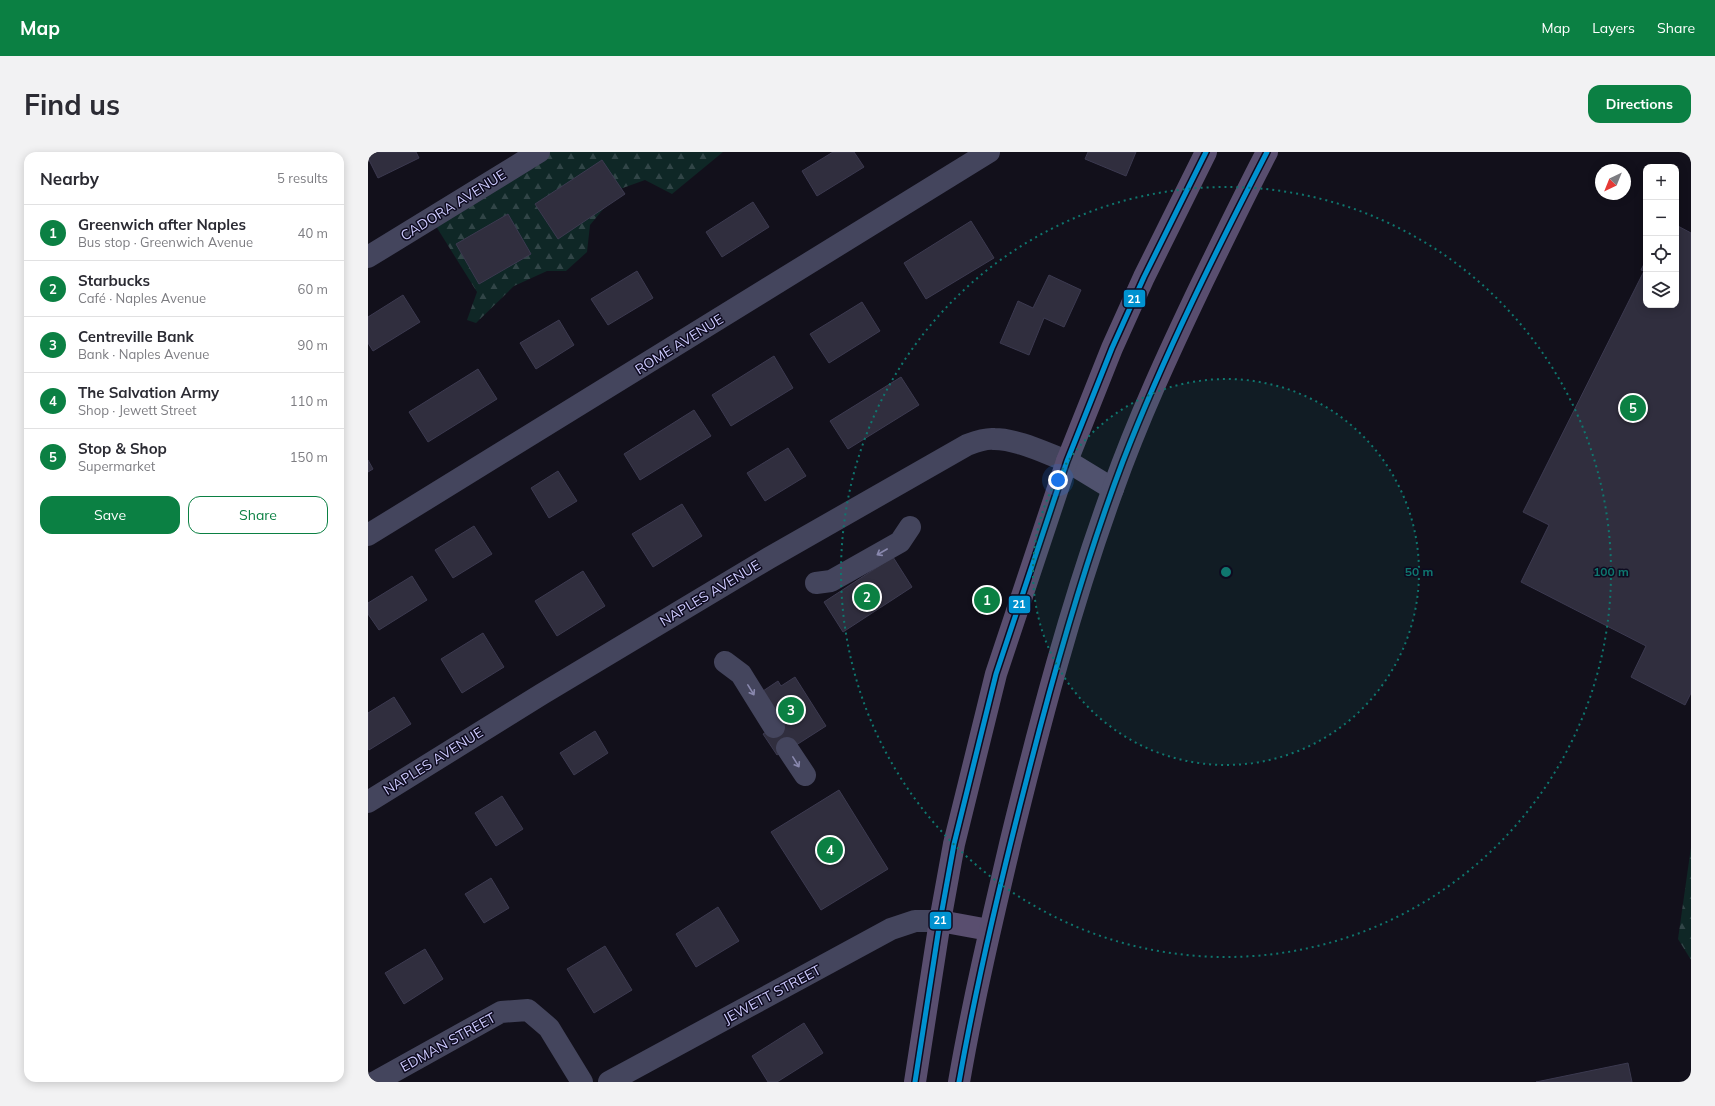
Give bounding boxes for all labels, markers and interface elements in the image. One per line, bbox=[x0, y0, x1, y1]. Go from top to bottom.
text: Map bbox=[20, 16, 60, 40]
text: Map bbox=[1541, 19, 1570, 37]
text: Layers bbox=[1592, 19, 1635, 37]
text: Share bbox=[1657, 19, 1695, 37]
button: Directions bbox=[1588, 85, 1691, 123]
text: Find us bbox=[24, 87, 120, 122]
north arrow bbox=[1595, 164, 1631, 200]
map controls bbox=[1643, 164, 1679, 308]
button: + bbox=[1643, 164, 1679, 200]
street label: CADORA AVENUE bbox=[397, 165, 509, 245]
text: Nearby bbox=[40, 168, 99, 189]
text: 5 results bbox=[277, 170, 328, 186]
button: − bbox=[1643, 200, 1679, 236]
text: Greenwich after Naples bbox=[78, 215, 246, 234]
text: 1 bbox=[49, 225, 57, 241]
text: 40 m bbox=[298, 225, 328, 241]
text: Bus stop · Greenwich Avenue bbox=[78, 234, 253, 250]
button: locate bbox=[1643, 236, 1679, 272]
text: Starbucks bbox=[78, 271, 150, 290]
button: layers bbox=[1643, 272, 1679, 308]
text: 2 bbox=[49, 281, 57, 297]
text: 60 m bbox=[298, 281, 328, 297]
line badge: 21 bbox=[1123, 289, 1146, 308]
text: Café · Naples Avenue bbox=[78, 290, 206, 306]
text: 21 bbox=[1127, 292, 1141, 306]
street label: ROME AVENUE bbox=[632, 310, 726, 378]
text: Centreville Bank bbox=[78, 327, 194, 346]
text: 3 bbox=[49, 337, 57, 353]
text: 90 m bbox=[298, 337, 328, 353]
text: Bank · Naples Avenue bbox=[78, 346, 209, 362]
text: The Salvation Army bbox=[78, 383, 219, 402]
text: 4 bbox=[49, 393, 57, 409]
text: 110 m bbox=[290, 393, 328, 409]
pin: 5 bbox=[1620, 393, 1646, 423]
text: Shop · Jewett Street bbox=[78, 402, 197, 418]
text: Stop & Shop bbox=[78, 439, 167, 458]
text: 5 bbox=[49, 449, 57, 465]
text: 150 m bbox=[290, 449, 328, 465]
text: Supermarket bbox=[78, 458, 155, 474]
your location bbox=[1048, 470, 1068, 490]
button: Save bbox=[40, 496, 180, 534]
button: Share bbox=[188, 496, 328, 534]
one-way arrow bbox=[876, 549, 888, 556]
street label: NAPLES AVENUE bbox=[656, 556, 764, 630]
text: 50 m bbox=[1405, 564, 1433, 579]
text: 100 m bbox=[1593, 564, 1629, 579]
centre of rings bbox=[1219, 565, 1233, 579]
pin: 2 bbox=[854, 582, 880, 612]
pin: 1 bbox=[974, 585, 1000, 615]
line badge: 21 bbox=[1008, 595, 1031, 614]
text: 21 bbox=[1012, 597, 1026, 611]
one-way arrow bbox=[748, 684, 756, 696]
pin: 3 bbox=[778, 695, 804, 725]
street label: NAPLES AVENUE bbox=[380, 723, 486, 799]
one-way arrow bbox=[792, 756, 800, 767]
pin: 4 bbox=[817, 835, 843, 865]
line badge: 21 bbox=[929, 911, 952, 930]
text: 21 bbox=[933, 913, 947, 927]
street label: JEWETT STREET bbox=[720, 960, 825, 1027]
street label: EDMAN STREET bbox=[397, 1008, 499, 1076]

